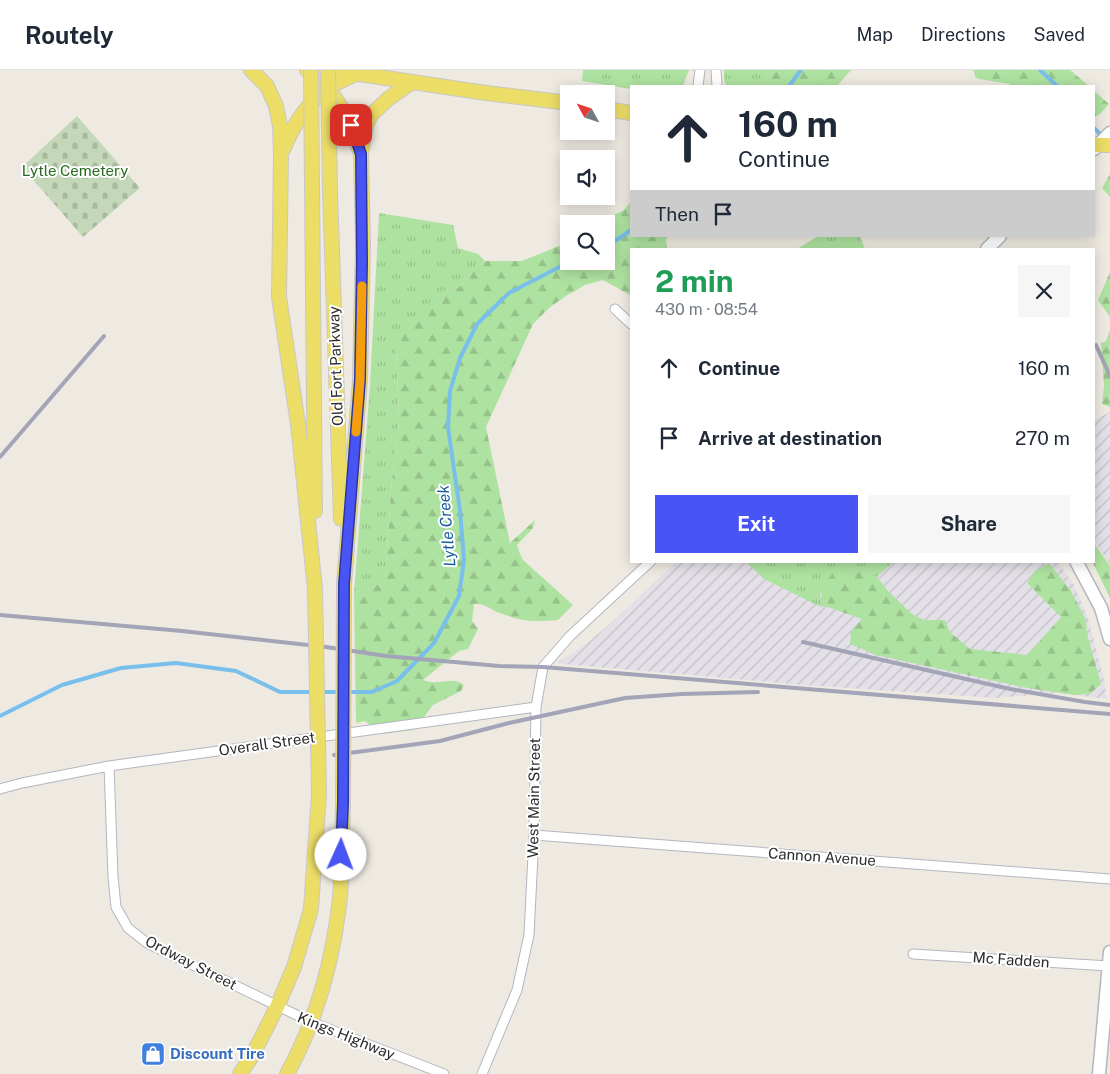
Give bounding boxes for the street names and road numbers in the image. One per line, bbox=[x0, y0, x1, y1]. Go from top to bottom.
street label: Old Fort Parkway bbox=[325, 306, 346, 426]
street label: Overall Street bbox=[218, 728, 316, 759]
street label: West Main Street bbox=[524, 737, 543, 858]
street label: Cannon Avenue bbox=[768, 844, 877, 869]
street label: Ordway Street bbox=[143, 932, 240, 993]
street label: Mc Fadden bbox=[972, 948, 1050, 971]
street label: Kings Highway bbox=[295, 1008, 397, 1063]

